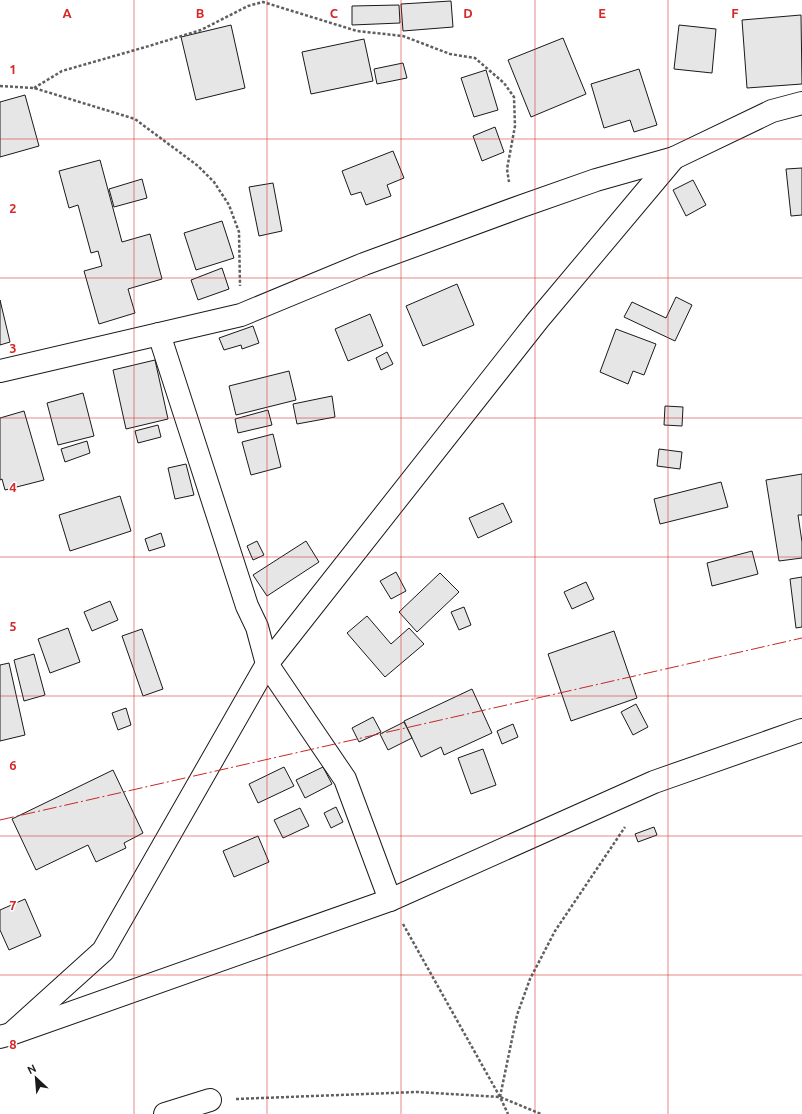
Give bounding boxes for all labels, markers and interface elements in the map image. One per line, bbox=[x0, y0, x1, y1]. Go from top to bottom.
text: A bbox=[62, 6, 72, 20]
text: B bbox=[196, 6, 205, 20]
text: C bbox=[330, 6, 339, 20]
text: D bbox=[463, 6, 473, 20]
text: E bbox=[598, 6, 606, 20]
text: F bbox=[731, 6, 739, 20]
text: 1 bbox=[9, 62, 17, 76]
text: 2 bbox=[9, 201, 17, 215]
text: 3 bbox=[9, 341, 17, 355]
text: 4 bbox=[9, 480, 17, 494]
text: 5 bbox=[9, 619, 17, 633]
text: 6 bbox=[9, 758, 17, 772]
text: 7 bbox=[9, 898, 17, 912]
text: 8 bbox=[9, 1037, 17, 1051]
north arrow bbox=[16, 1058, 56, 1098]
text: N bbox=[25, 1062, 38, 1076]

